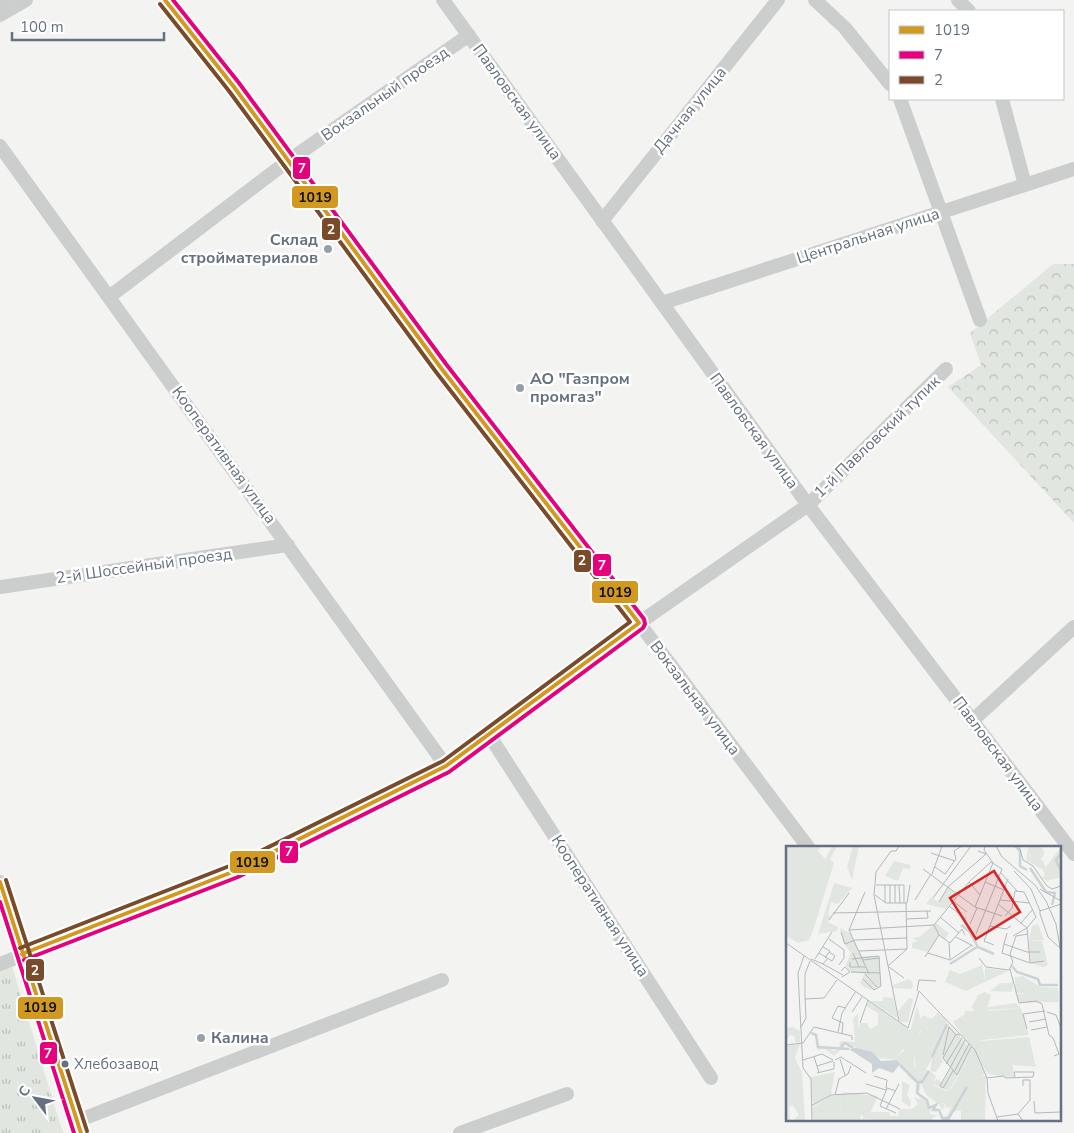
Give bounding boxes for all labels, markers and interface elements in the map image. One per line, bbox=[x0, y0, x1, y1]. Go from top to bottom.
scale bar bbox=[12, 10, 165, 42]
legend bbox=[889, 10, 1064, 100]
text: 100 m bbox=[20, 17, 64, 37]
text: 1019 bbox=[934, 20, 970, 40]
street label: Павловская улица bbox=[467, 40, 567, 164]
street label: Вокзальный проезд bbox=[317, 41, 454, 146]
text: 7 bbox=[934, 45, 943, 65]
street label: Дачная улица bbox=[648, 62, 732, 158]
text: 2 bbox=[934, 70, 943, 90]
line badge: 7 bbox=[292, 156, 311, 180]
text: 7 bbox=[298, 159, 306, 178]
line badge: 1019 bbox=[291, 185, 339, 209]
text: 1019 bbox=[298, 188, 332, 207]
street label: Центральная улица bbox=[794, 203, 942, 269]
line badge: 2 bbox=[321, 217, 341, 241]
text: 2 bbox=[327, 220, 335, 239]
place label: Склад стройматериалов bbox=[181, 229, 318, 269]
marker: Склад стройматериалов bbox=[322, 243, 334, 255]
place label: АО "Газпром промгаз" bbox=[530, 368, 630, 408]
street label: Павловская улица bbox=[704, 369, 804, 493]
street label: 1-й Павловский тупик bbox=[809, 370, 945, 503]
street label: Кооперативная улица bbox=[167, 382, 281, 528]
marker: АО "Газпром промгаз" bbox=[514, 382, 526, 394]
street label: 2-й Шоссейный проезд bbox=[55, 543, 234, 589]
line badge: 2 bbox=[573, 549, 592, 573]
text: 2 bbox=[578, 551, 586, 570]
line badge: 7 bbox=[592, 553, 612, 577]
text: 7 bbox=[598, 556, 606, 575]
line badge: 1019 bbox=[591, 580, 639, 604]
text: 1019 bbox=[598, 583, 632, 602]
street label: Вокзальная улица bbox=[645, 636, 745, 760]
street label: Павловская улица bbox=[948, 692, 1048, 816]
street label: Кооперативная улица bbox=[546, 831, 654, 981]
line badge: 7 bbox=[279, 840, 299, 864]
text: 7 bbox=[285, 842, 293, 861]
inset map bbox=[786, 846, 1062, 1120]
line badge: 1019 bbox=[229, 850, 276, 874]
text: 1019 bbox=[235, 853, 269, 872]
line badge: 2 bbox=[25, 958, 45, 982]
text: 2 bbox=[31, 961, 39, 980]
line badge: 1019 bbox=[17, 996, 64, 1020]
text: 1019 bbox=[23, 998, 57, 1017]
place label: Калина bbox=[211, 1027, 269, 1049]
marker: Калина bbox=[195, 1032, 207, 1044]
line badge: 7 bbox=[39, 1041, 58, 1065]
text: 7 bbox=[44, 1044, 52, 1063]
place label: Хлебозавод bbox=[74, 1054, 159, 1074]
marker: Хлебозавод bbox=[60, 1059, 70, 1069]
north arrow bbox=[10, 1073, 60, 1123]
text: С bbox=[14, 1082, 35, 1100]

